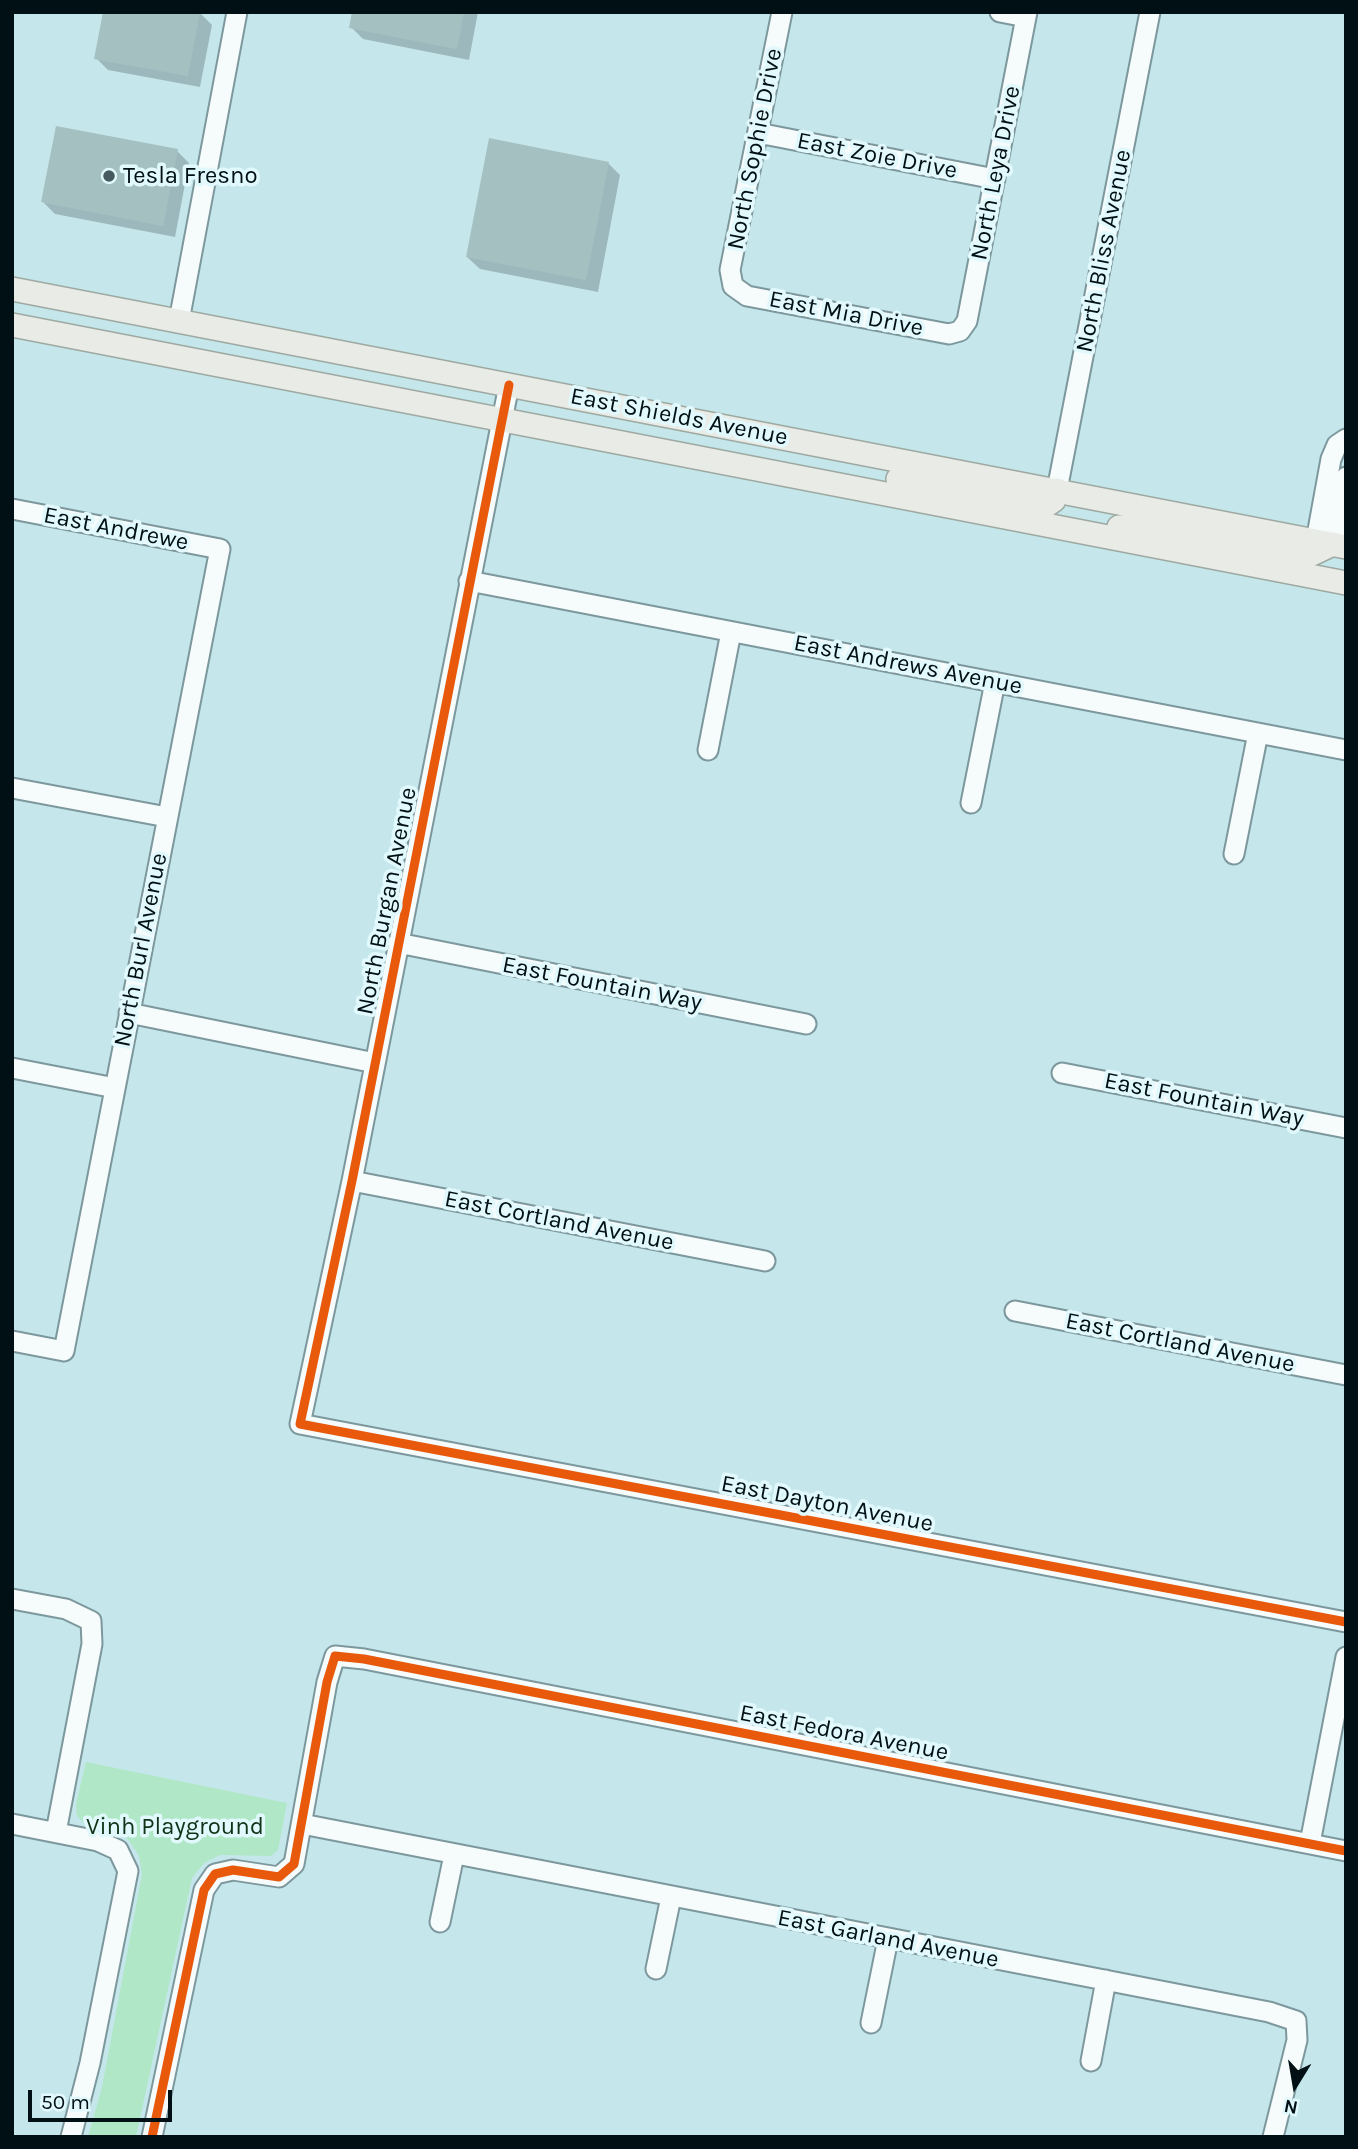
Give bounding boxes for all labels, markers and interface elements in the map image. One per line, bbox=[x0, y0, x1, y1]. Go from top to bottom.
street label: North Sophie Drive bbox=[721, 46, 789, 252]
street label: North Leya Drive bbox=[965, 83, 1027, 263]
street label: East Zoie Drive bbox=[794, 126, 960, 186]
street label: North Bliss Avenue bbox=[1070, 147, 1138, 355]
place label: Tesla Fresno bbox=[123, 162, 258, 190]
marker: Tesla Fresno bbox=[101, 168, 117, 184]
street label: East Mia Drive bbox=[766, 285, 926, 343]
street label: East Shields Avenue bbox=[568, 382, 790, 452]
street label: East Andrewe bbox=[41, 501, 191, 557]
street label: East Andrews Avenue bbox=[791, 629, 1025, 701]
street label: North Burgan Avenue bbox=[351, 785, 423, 1017]
street label: North Burl Avenue bbox=[108, 851, 174, 1049]
street label: East Fountain Way bbox=[500, 951, 704, 1017]
street label: East Fountain Way bbox=[1102, 1067, 1306, 1133]
street label: East Cortland Avenue bbox=[442, 1185, 676, 1257]
street label: East Cortland Avenue bbox=[1063, 1307, 1297, 1379]
street label: East Dayton Avenue bbox=[718, 1469, 936, 1539]
street label: East Fedora Avenue bbox=[737, 1699, 951, 1767]
park label: Vinh Playground bbox=[86, 1813, 264, 1841]
street label: East Garland Avenue bbox=[775, 1903, 1001, 1975]
north arrow bbox=[1260, 2051, 1330, 2121]
scale bar bbox=[32, 2076, 175, 2120]
text: 50 m bbox=[41, 2090, 90, 2114]
text: N bbox=[1282, 2095, 1300, 2119]

